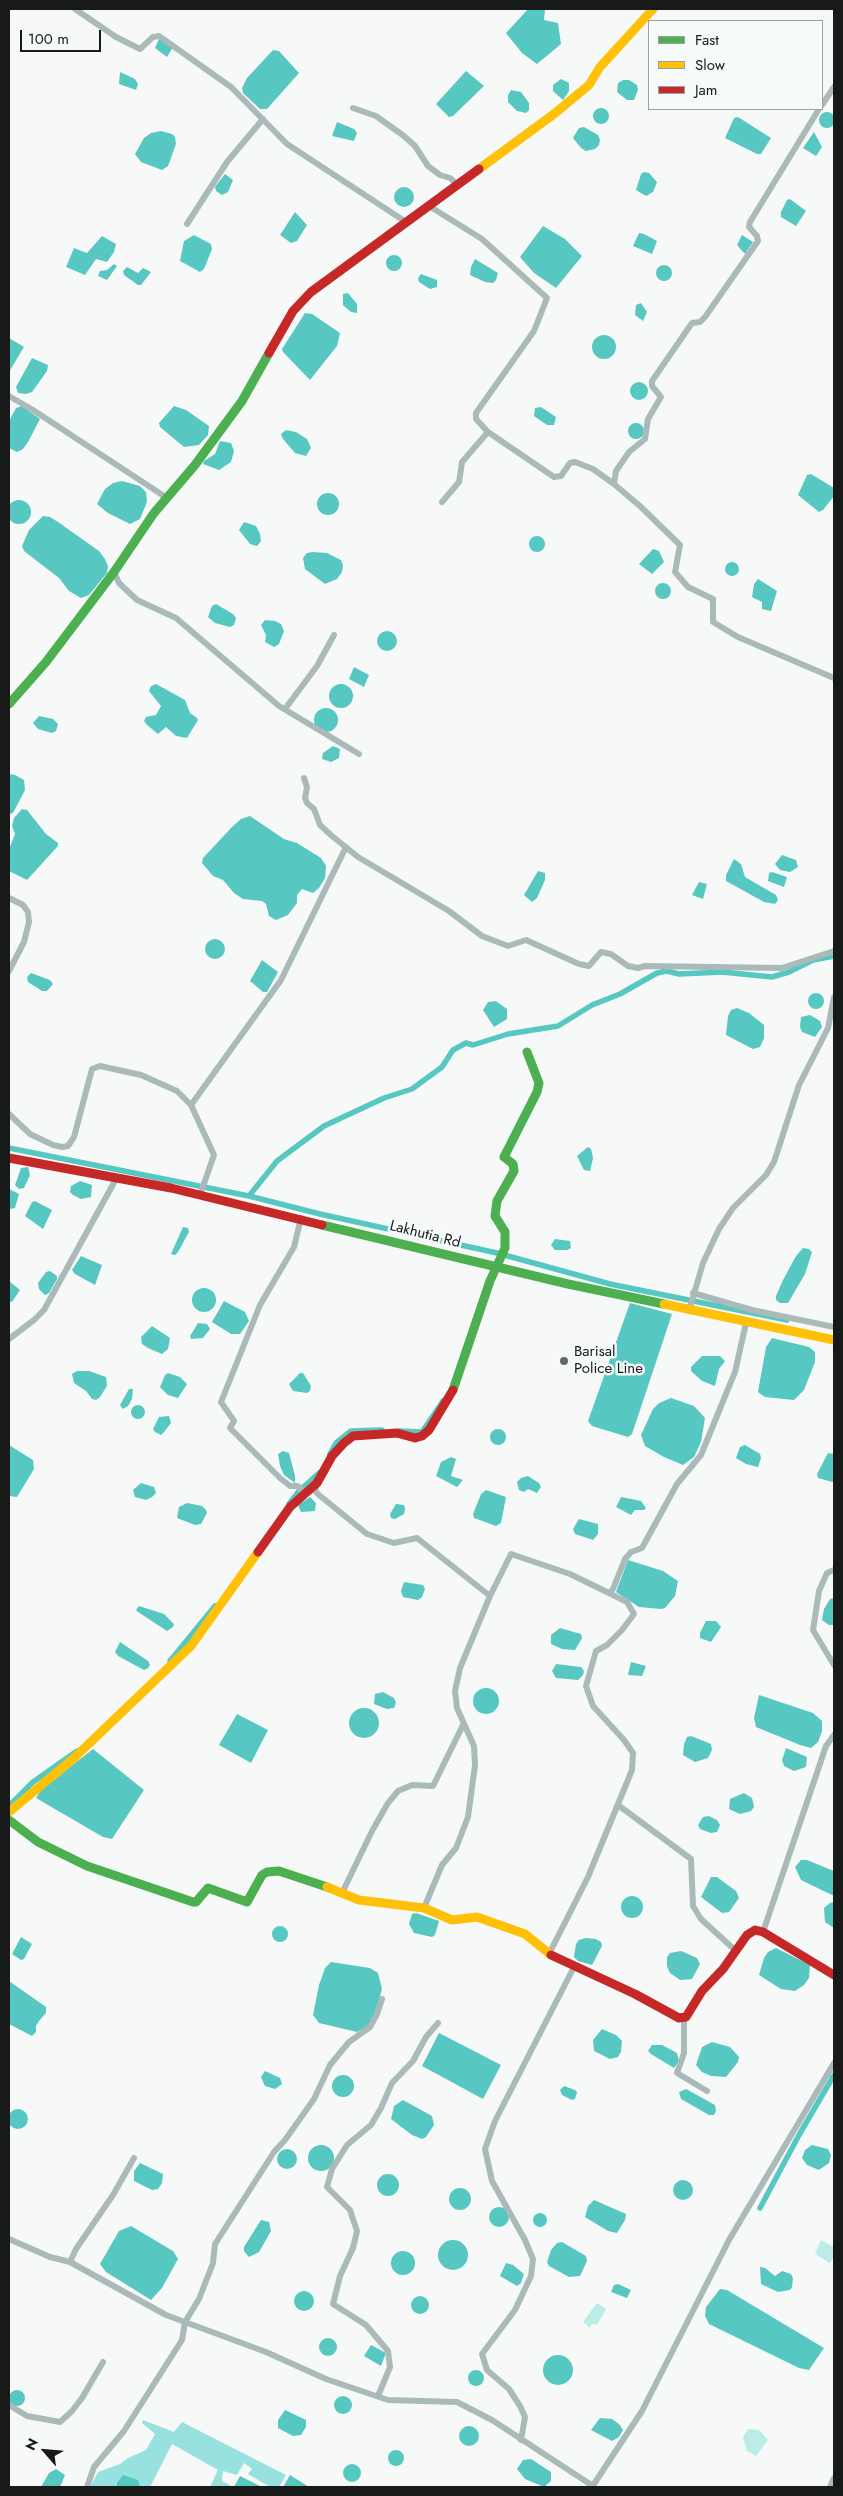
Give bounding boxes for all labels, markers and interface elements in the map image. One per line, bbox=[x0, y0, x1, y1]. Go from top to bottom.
scale bar bbox=[22, 20, 104, 52]
legend bbox=[648, 20, 823, 110]
text: 100 m bbox=[28, 28, 69, 50]
text: Fast bbox=[695, 29, 719, 51]
text: Slow bbox=[695, 54, 725, 76]
text: Jam bbox=[695, 79, 718, 101]
street label: Lakhutia Rd bbox=[388, 1218, 462, 1252]
place label: Barisal Police Line bbox=[574, 1343, 643, 1378]
marker: Barisal Police Line bbox=[558, 1355, 570, 1367]
north arrow bbox=[20, 2426, 70, 2476]
text: N bbox=[20, 2435, 43, 2454]

